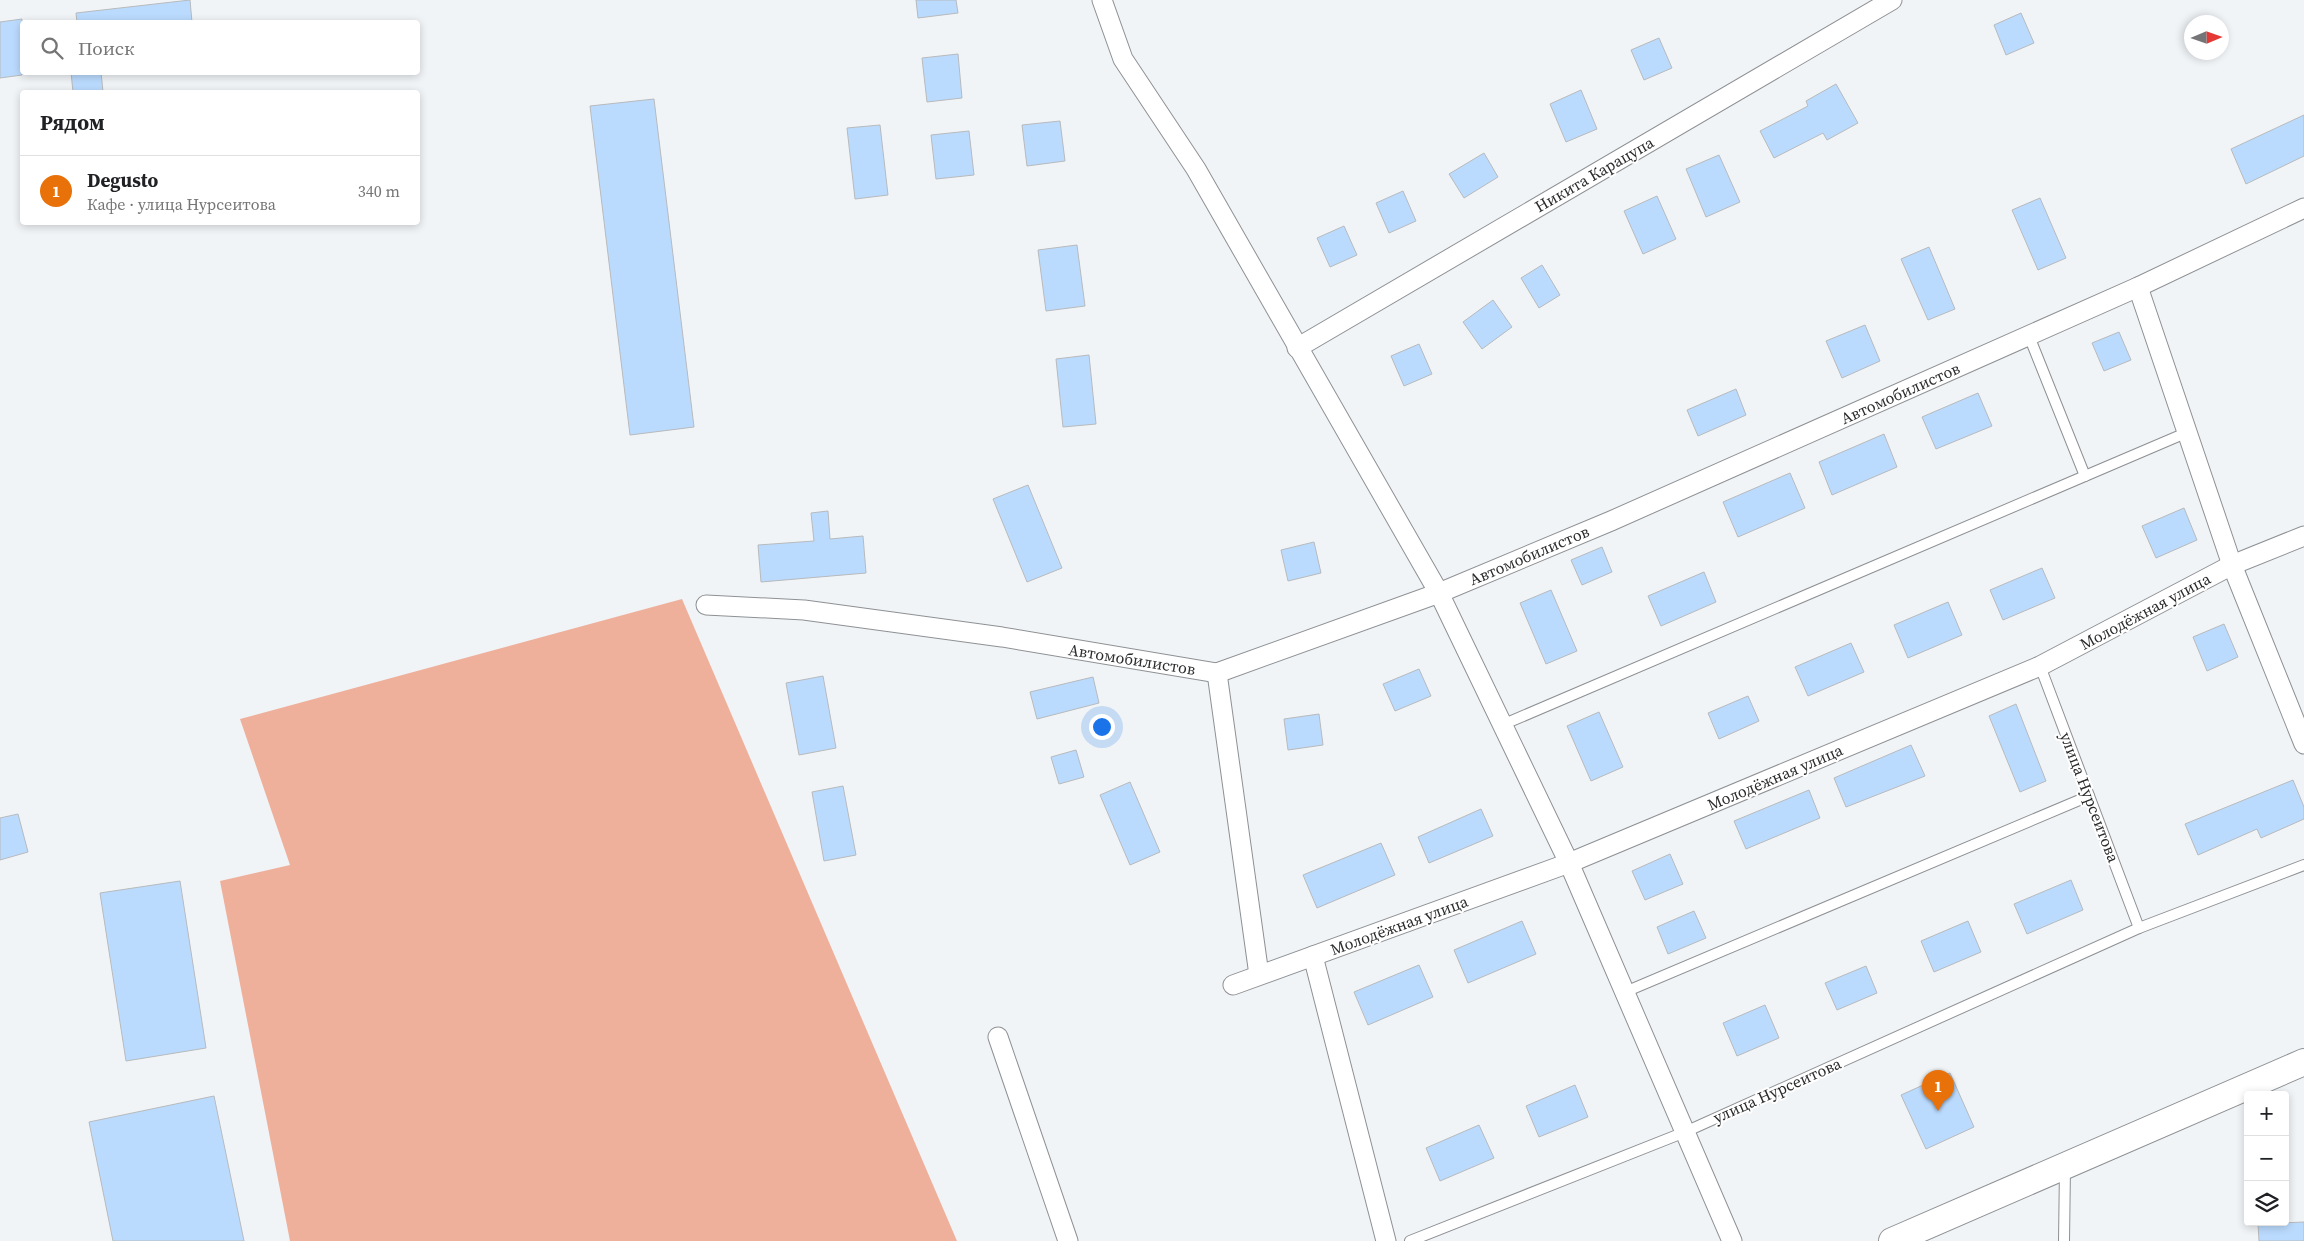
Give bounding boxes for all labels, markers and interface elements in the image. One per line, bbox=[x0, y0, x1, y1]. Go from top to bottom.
north arrow bbox=[2184, 15, 2229, 60]
search box bbox=[20, 20, 420, 75]
icon: search bbox=[38, 34, 66, 62]
text: Поиск bbox=[78, 35, 135, 61]
text: Рядом bbox=[40, 108, 105, 137]
street label: Никита Карацупа bbox=[1530, 130, 1658, 217]
text: Degusto bbox=[87, 167, 158, 193]
text: 1 bbox=[52, 180, 60, 202]
text: 340 m bbox=[358, 180, 400, 202]
text: Кафе · улица Нурсеитова bbox=[87, 193, 276, 215]
street label: Автомобилистов bbox=[1837, 357, 1963, 429]
street label: Автомобилистов bbox=[1466, 520, 1592, 590]
street label: Молодёжная улица bbox=[2076, 567, 2215, 655]
street label: Автомобилистов bbox=[1067, 638, 1197, 680]
your location bbox=[1089, 714, 1115, 740]
street label: улица Нурсеитова bbox=[2055, 729, 2125, 866]
street label: Молодёжная улица bbox=[1704, 738, 1847, 815]
street label: Молодёжная улица bbox=[1327, 890, 1472, 960]
street label: улица Нурсеитова bbox=[1709, 1052, 1845, 1128]
pin: 1 bbox=[1922, 1070, 1954, 1111]
map controls bbox=[2244, 1091, 2289, 1226]
button: + bbox=[2244, 1091, 2289, 1136]
button: − bbox=[2244, 1136, 2289, 1181]
button: layers bbox=[2244, 1181, 2289, 1226]

